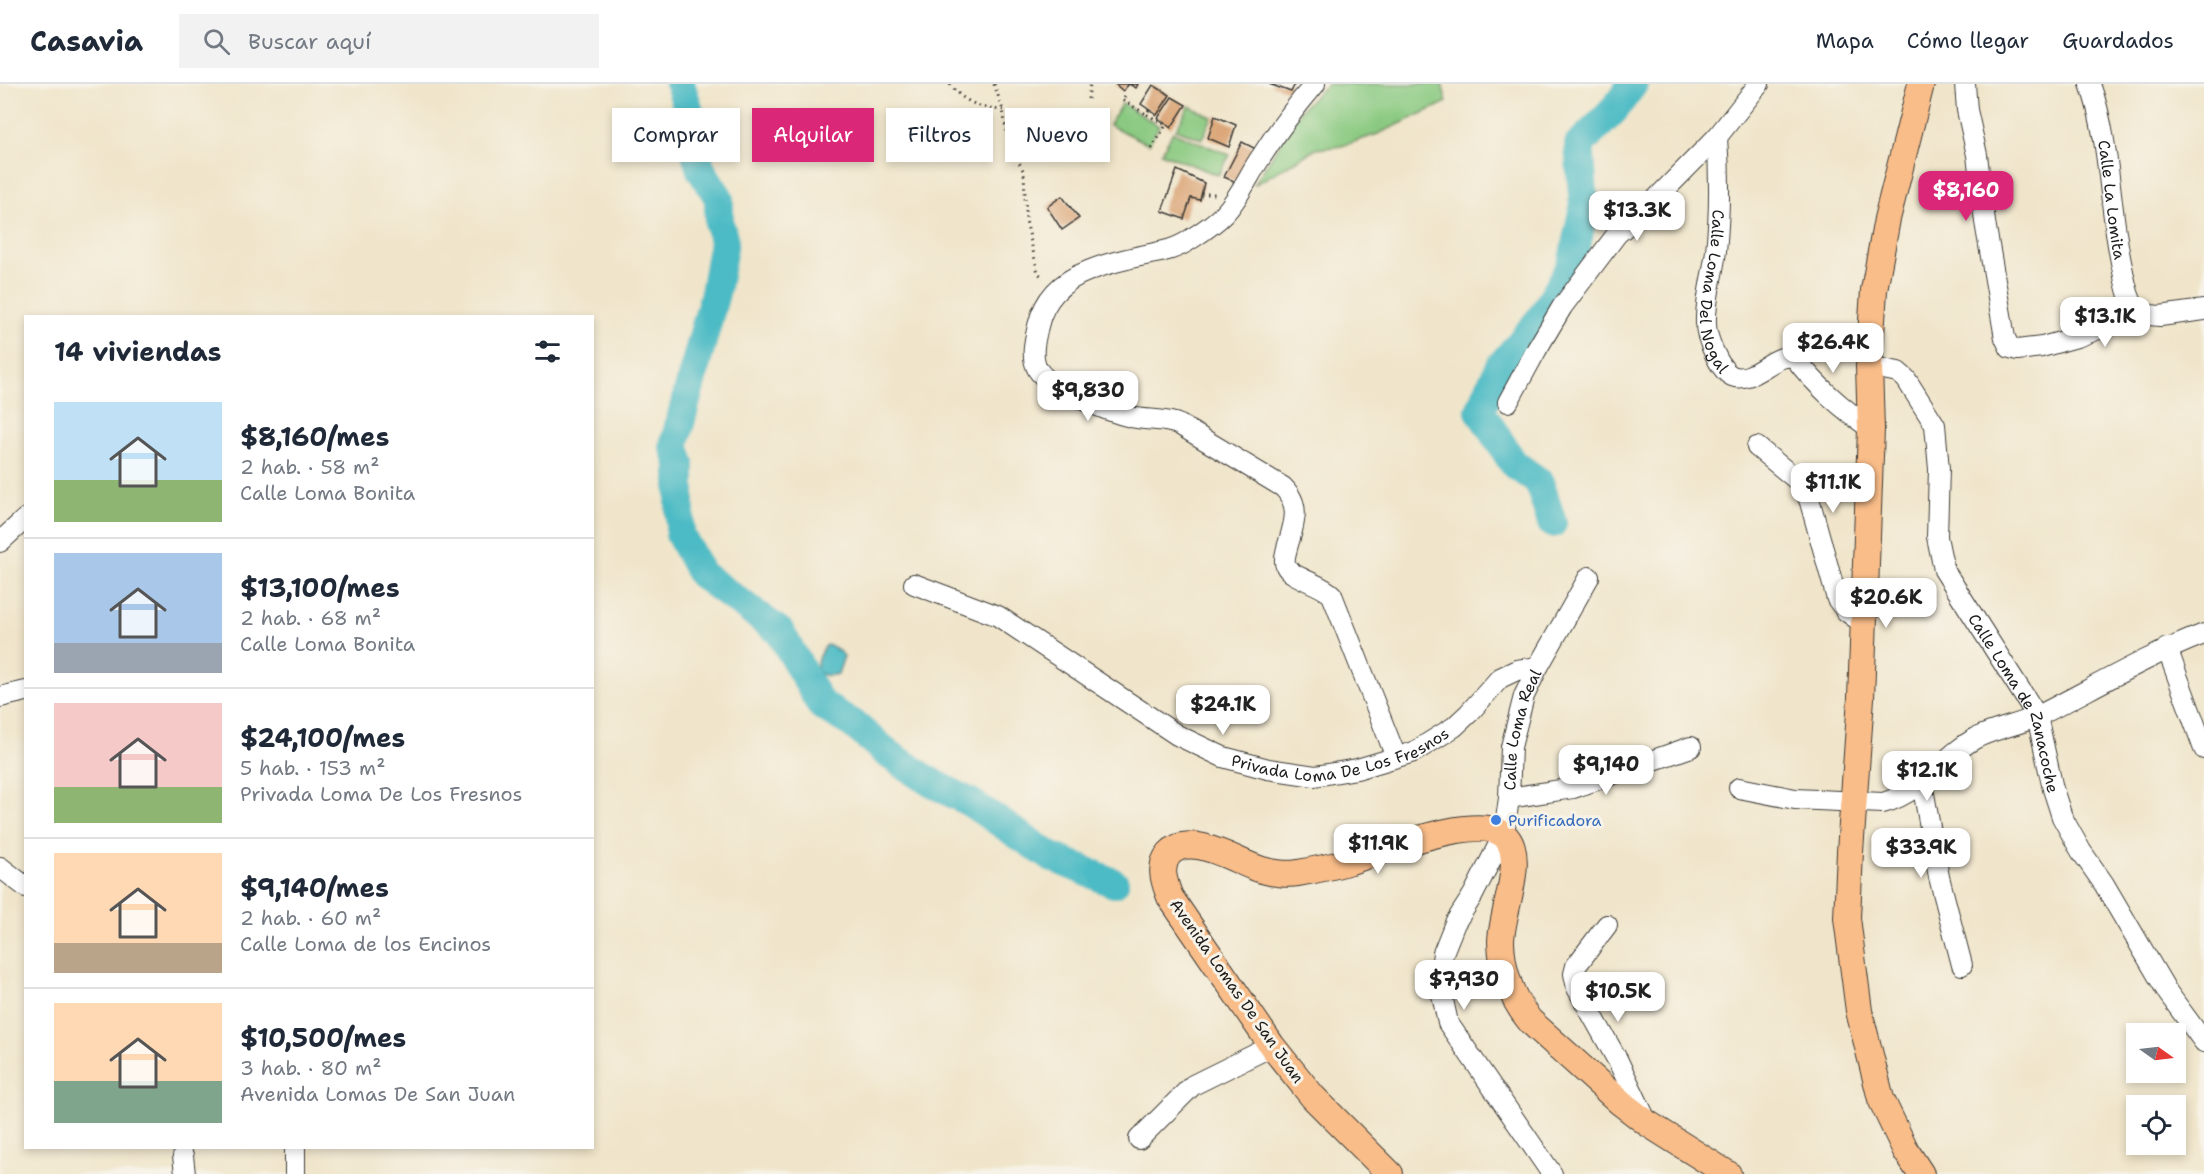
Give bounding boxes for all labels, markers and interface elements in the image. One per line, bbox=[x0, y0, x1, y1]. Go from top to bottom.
search box bbox=[179, 14, 599, 68]
text: Casavia bbox=[30, 22, 143, 60]
icon: search bbox=[200, 25, 233, 58]
text: Buscar aquí bbox=[248, 27, 371, 56]
text: Mapa bbox=[1816, 27, 1874, 55]
text: Cómo llegar bbox=[1907, 27, 2029, 55]
text: Guardados bbox=[2062, 27, 2174, 55]
chip: Comprar bbox=[612, 108, 740, 162]
chip: Alquilar bbox=[752, 108, 874, 162]
chip: Filtros bbox=[886, 108, 993, 162]
chip: Nuevo bbox=[1005, 108, 1110, 162]
street label: Calle La Lomita bbox=[2094, 138, 2131, 261]
pin: $8,160 bbox=[1917, 171, 2015, 222]
text: $8,160 bbox=[1932, 177, 2000, 203]
pin: $13.3K bbox=[1588, 191, 1686, 242]
text: $13.3K bbox=[1603, 197, 1671, 223]
street label: Calle Loma Del Nogal bbox=[1695, 209, 1734, 378]
pin: $13.1K bbox=[2056, 297, 2154, 348]
text: $13.1K bbox=[2074, 303, 2136, 329]
pin: $26.4K bbox=[1784, 323, 1882, 374]
text: $26.4K bbox=[1797, 329, 1869, 355]
text: 14 viviendas bbox=[54, 334, 222, 369]
icon: filters bbox=[531, 335, 564, 368]
pin: $9,830 bbox=[1039, 371, 1137, 422]
text: $9,830 bbox=[1051, 377, 1125, 403]
text: $8,160/mes bbox=[240, 419, 389, 454]
icon: home bbox=[102, 426, 174, 498]
text: 2 hab. · 58 m² bbox=[240, 454, 380, 480]
pin: $11.1K bbox=[1784, 463, 1882, 514]
text: $11.1K bbox=[1805, 469, 1861, 495]
text: Calle Loma Bonita bbox=[240, 480, 415, 506]
text: $13,100/mes bbox=[240, 570, 400, 605]
icon: home bbox=[102, 577, 174, 649]
pin: $20.6K bbox=[1837, 578, 1935, 629]
text: $20.6K bbox=[1850, 584, 1922, 610]
text: 2 hab. · 68 m² bbox=[240, 605, 381, 631]
street label: Calle Loma de Zanacoche bbox=[1964, 609, 2064, 795]
text: Calle Loma Bonita bbox=[240, 631, 415, 657]
street label: Calle Loma Real bbox=[1499, 665, 1546, 791]
pin: $24.1K bbox=[1174, 685, 1272, 736]
text: $24.1K bbox=[1190, 691, 1256, 717]
text: $24,100/mes bbox=[240, 720, 405, 755]
street label: Privada Loma De Los Fresnos bbox=[1229, 722, 1453, 787]
icon: home bbox=[102, 727, 174, 799]
pin: $9,140 bbox=[1557, 745, 1655, 796]
text: $9,140 bbox=[1573, 751, 1639, 777]
pin: $12.1K bbox=[1878, 751, 1976, 802]
text: 5 hab. · 153 m² bbox=[240, 755, 385, 781]
text: $12.1K bbox=[1896, 757, 1958, 783]
text: Privada Loma De Los Fresnos bbox=[240, 781, 522, 807]
place label: Purificadora bbox=[1508, 810, 1602, 831]
marker: Purificadora bbox=[1489, 813, 1503, 827]
pin: $11.9K bbox=[1329, 824, 1427, 875]
pin: $33.9K bbox=[1872, 828, 1970, 879]
text: $11.9K bbox=[1348, 830, 1408, 856]
text: $33.9K bbox=[1885, 834, 1957, 860]
text: $9,140/mes bbox=[240, 870, 389, 905]
icon: home bbox=[102, 877, 174, 949]
street label: Avenida Lomas De San Juan bbox=[1165, 895, 1309, 1087]
text: 2 hab. · 60 m² bbox=[240, 905, 381, 931]
text: Calle Loma de los Encinos bbox=[240, 931, 491, 957]
pin: $7,930 bbox=[1415, 960, 1513, 1011]
text: $7,930 bbox=[1429, 966, 1499, 992]
pin: $10.5K bbox=[1569, 972, 1667, 1023]
text: $10.5K bbox=[1585, 978, 1651, 1004]
text: $10,500/mes bbox=[240, 1020, 406, 1055]
north arrow bbox=[2126, 1023, 2186, 1083]
map controls bbox=[2126, 1023, 2186, 1155]
icon: home bbox=[102, 1027, 174, 1099]
text: 3 hab. · 80 m² bbox=[240, 1055, 381, 1081]
text: Avenida Lomas De San Juan bbox=[240, 1081, 515, 1107]
button: locate bbox=[2126, 1095, 2186, 1155]

